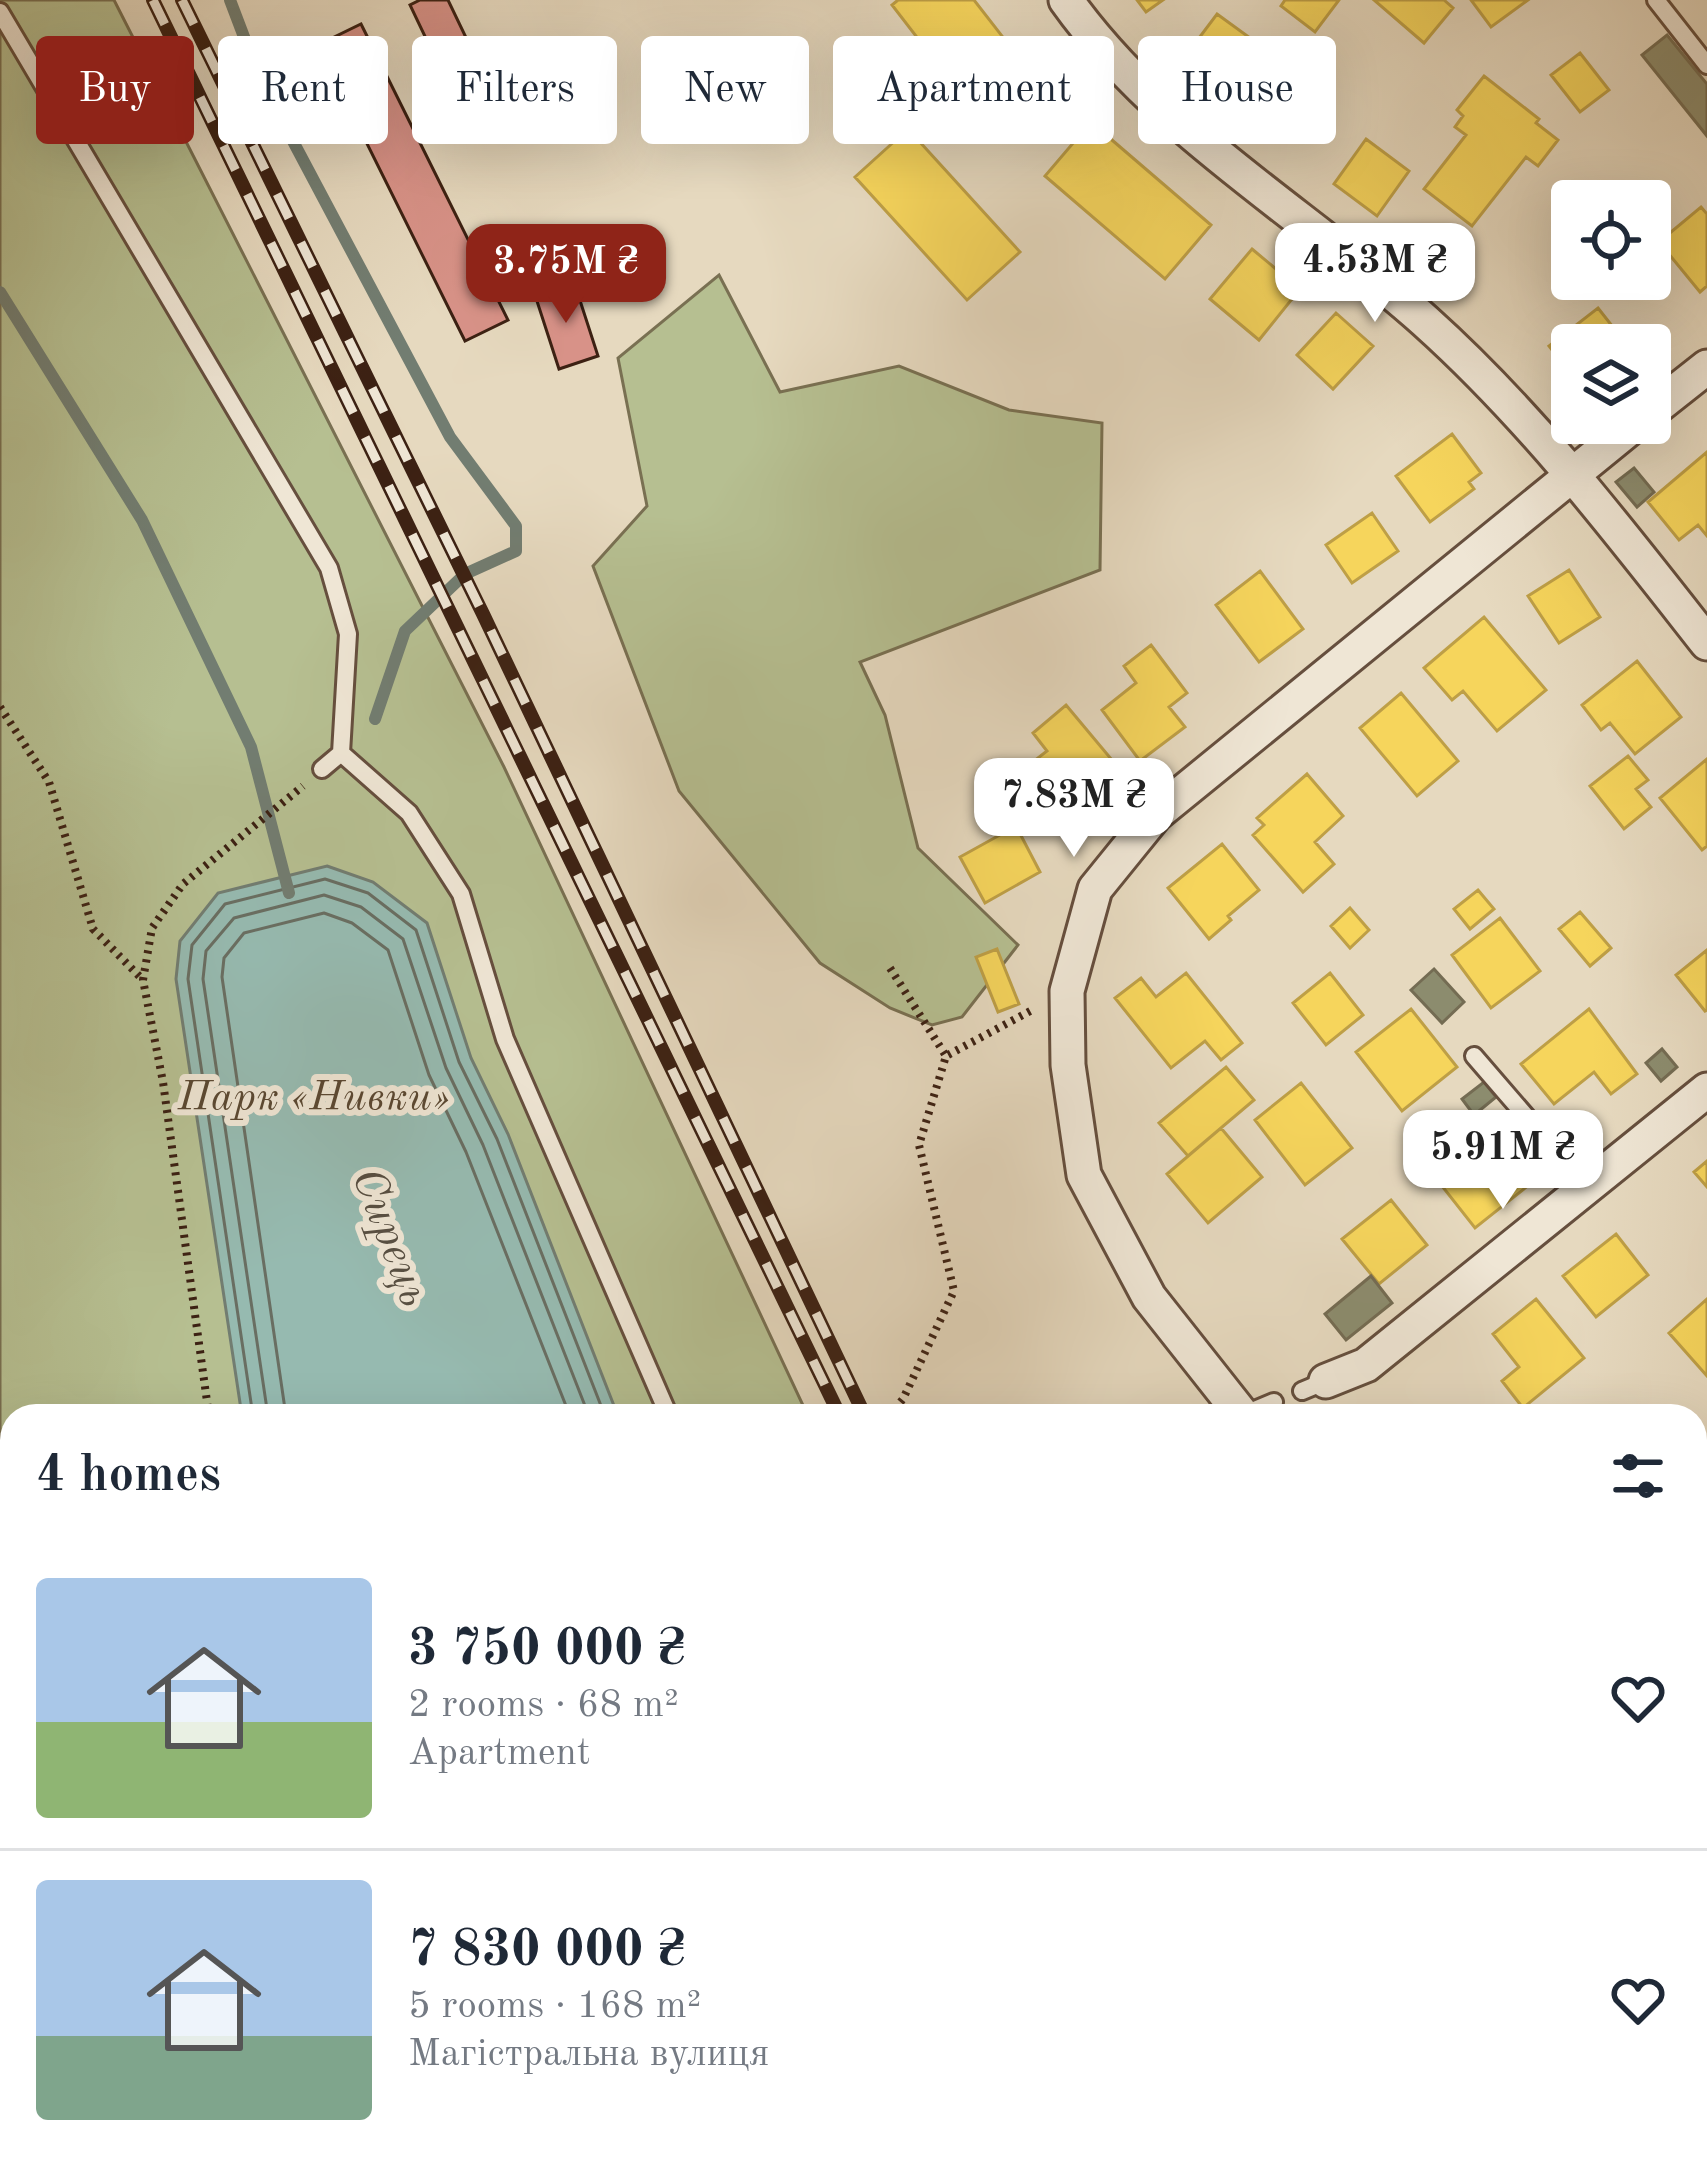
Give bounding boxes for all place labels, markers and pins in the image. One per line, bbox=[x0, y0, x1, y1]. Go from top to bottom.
pin: 4.53M ₴ bbox=[1264, 223, 1486, 325]
pin: 3.75M ₴ bbox=[455, 224, 677, 326]
pin: 7.83M ₴ bbox=[963, 758, 1185, 860]
pin: 5.91M ₴ bbox=[1392, 1110, 1614, 1212]

